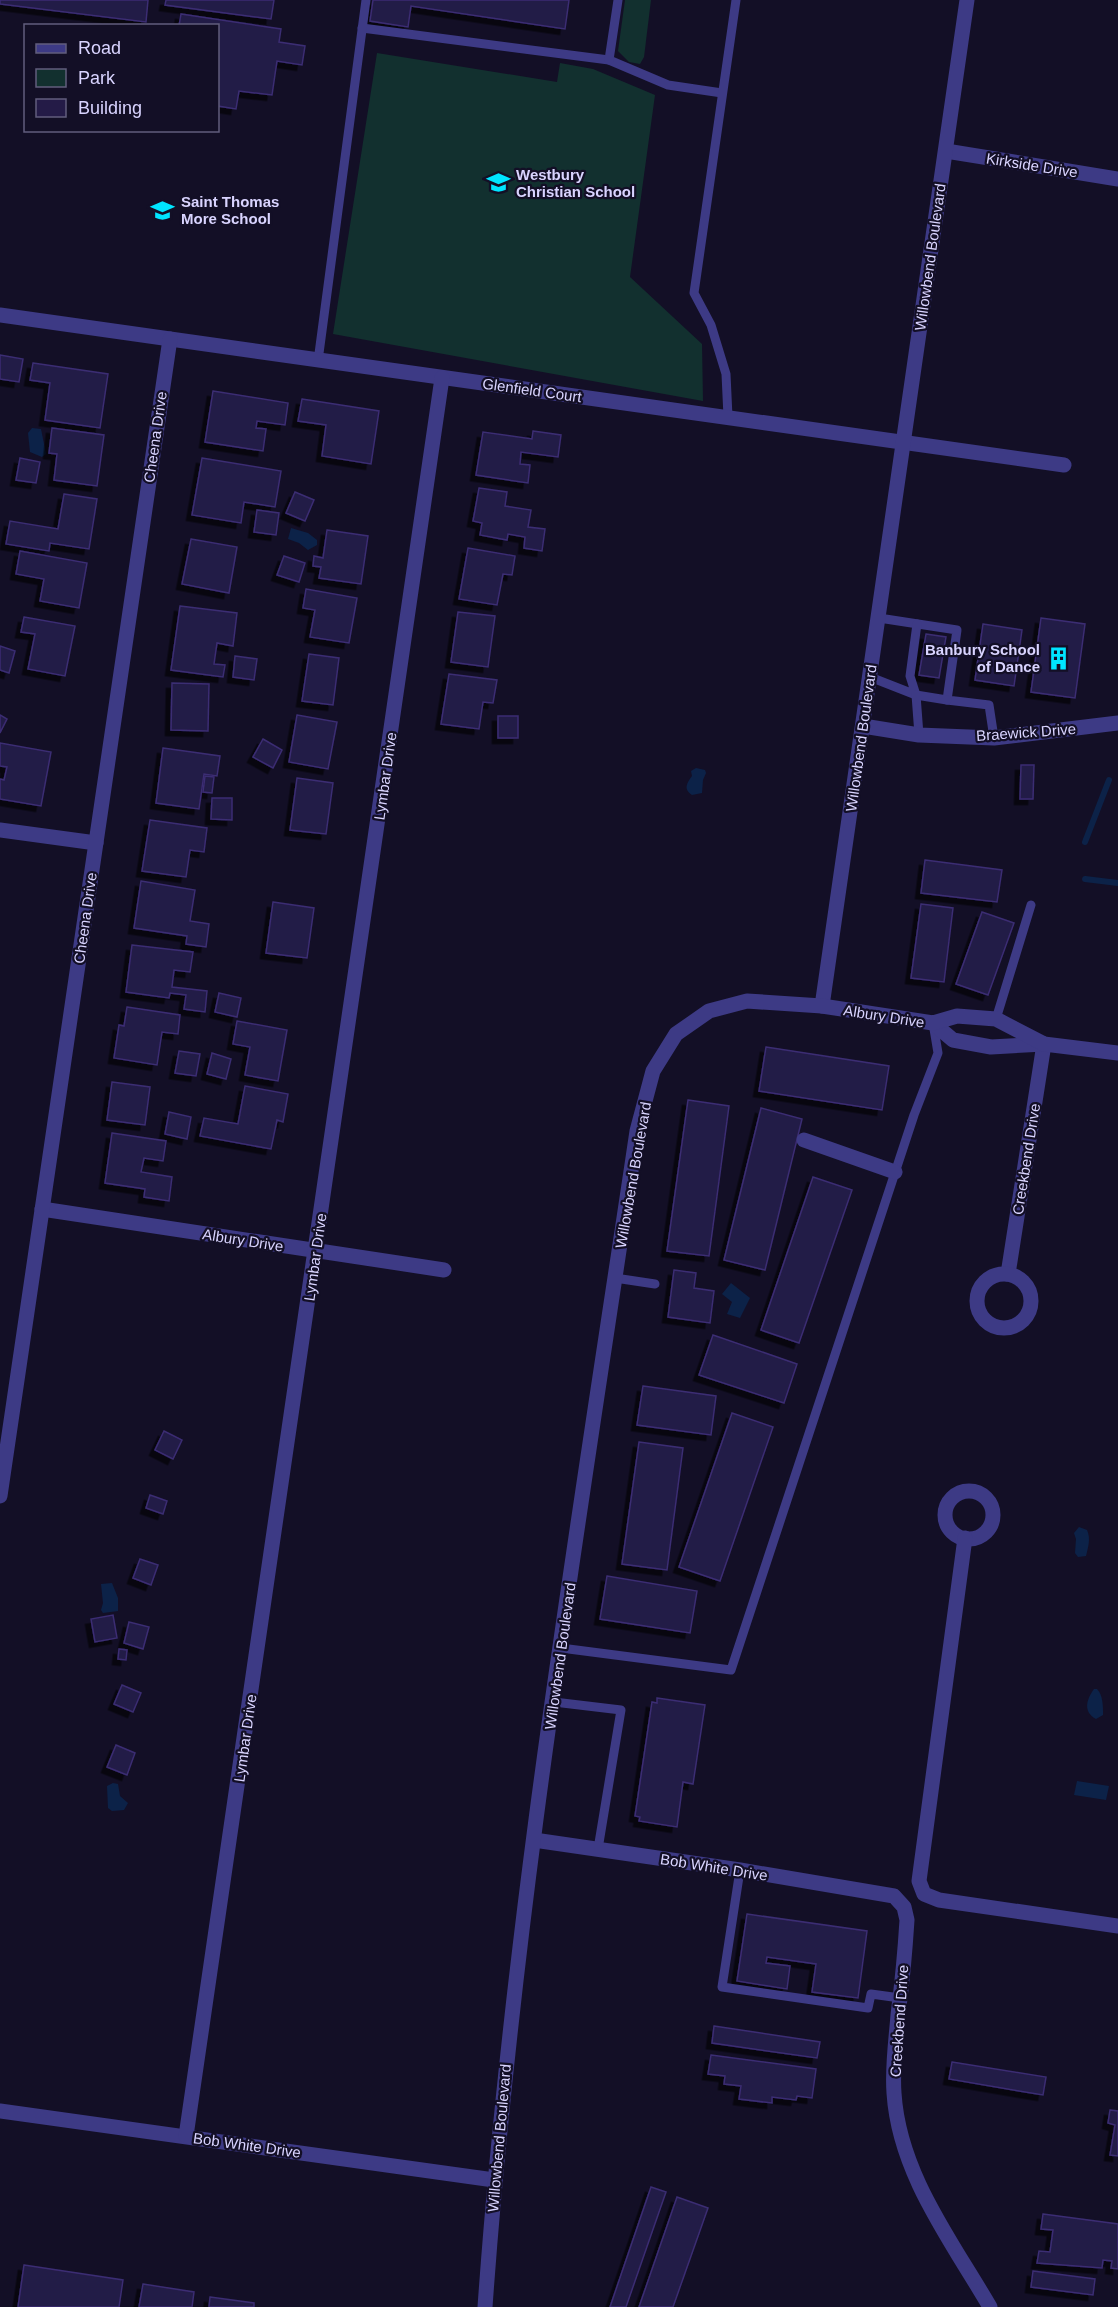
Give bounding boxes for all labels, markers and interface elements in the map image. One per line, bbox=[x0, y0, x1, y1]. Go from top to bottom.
legend bbox=[24, 24, 219, 132]
text: Road bbox=[78, 38, 121, 58]
text: Park bbox=[78, 68, 116, 88]
text: Building bbox=[78, 98, 142, 118]
street label: Kirkside Drive bbox=[985, 149, 1079, 181]
place label: Westbury Christian School bbox=[516, 166, 635, 200]
school or university icon: Westbury Christian School bbox=[485, 170, 511, 196]
street label: Willowbend Boulevard bbox=[911, 182, 949, 332]
place label: Saint Thomas More School bbox=[181, 193, 279, 227]
school or university icon: Saint Thomas More School bbox=[150, 197, 176, 223]
street label: Glenfield Court bbox=[481, 375, 584, 405]
street label: Cheena Drive bbox=[140, 390, 170, 484]
place label: Banbury School of Dance bbox=[925, 641, 1040, 675]
building icon: Banbury School of Dance bbox=[1045, 645, 1071, 671]
street label: Willowbend Boulevard bbox=[842, 663, 880, 813]
street label: Braewick Drive bbox=[976, 720, 1076, 744]
street label: Lymbar Drive bbox=[370, 731, 400, 821]
street label: Cheena Drive bbox=[70, 871, 100, 965]
street label: Albury Drive bbox=[842, 1001, 926, 1031]
street label: Willowbend Boulevard bbox=[612, 1100, 654, 1250]
street label: Creekbend Drive bbox=[1009, 1102, 1043, 1216]
street label: Lymbar Drive bbox=[300, 1212, 330, 1302]
street label: Albury Drive bbox=[201, 1225, 285, 1255]
street label: Willowbend Boulevard bbox=[541, 1581, 579, 1731]
street label: Lymbar Drive bbox=[230, 1693, 260, 1783]
street label: Bob White Drive bbox=[659, 1850, 769, 1884]
street label: Creekbend Drive bbox=[887, 1964, 911, 2078]
street label: Willowbend Boulevard bbox=[484, 2063, 514, 2213]
street label: Bob White Drive bbox=[192, 2129, 302, 2161]

